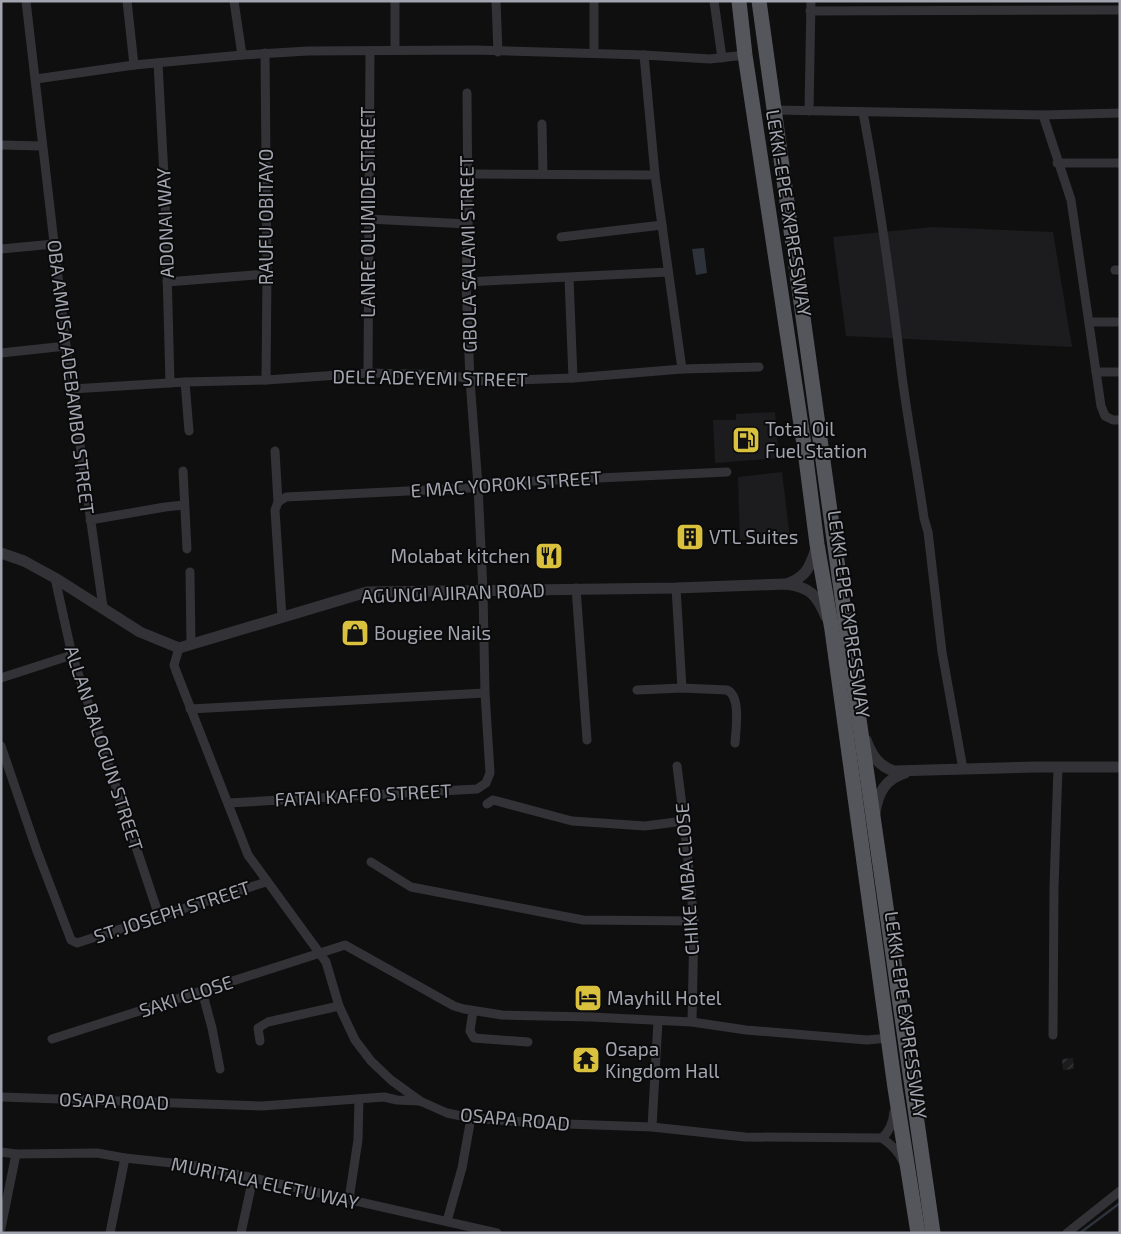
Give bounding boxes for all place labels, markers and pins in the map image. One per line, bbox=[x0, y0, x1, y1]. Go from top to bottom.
place label: Total Oil Fuel Station bbox=[765, 417, 867, 462]
fuel station icon: Total Oil Fuel Station bbox=[731, 425, 761, 455]
building icon: VTL Suites bbox=[675, 522, 705, 552]
place label: VTL Suites bbox=[709, 525, 798, 548]
restaurant icon: Molabat kitchen bbox=[534, 541, 564, 571]
place label: Molabat kitchen bbox=[391, 544, 530, 567]
shop icon: Bougiee Nails bbox=[340, 618, 370, 648]
place label: Bougiee Nails bbox=[374, 621, 491, 644]
hotel icon: Mayhill Hotel bbox=[573, 983, 603, 1013]
place label: Mayhill Hotel bbox=[607, 986, 722, 1009]
place label: Osapa Kingdom Hall bbox=[605, 1037, 720, 1082]
temple icon: Osapa Kingdom Hall bbox=[571, 1045, 601, 1075]

